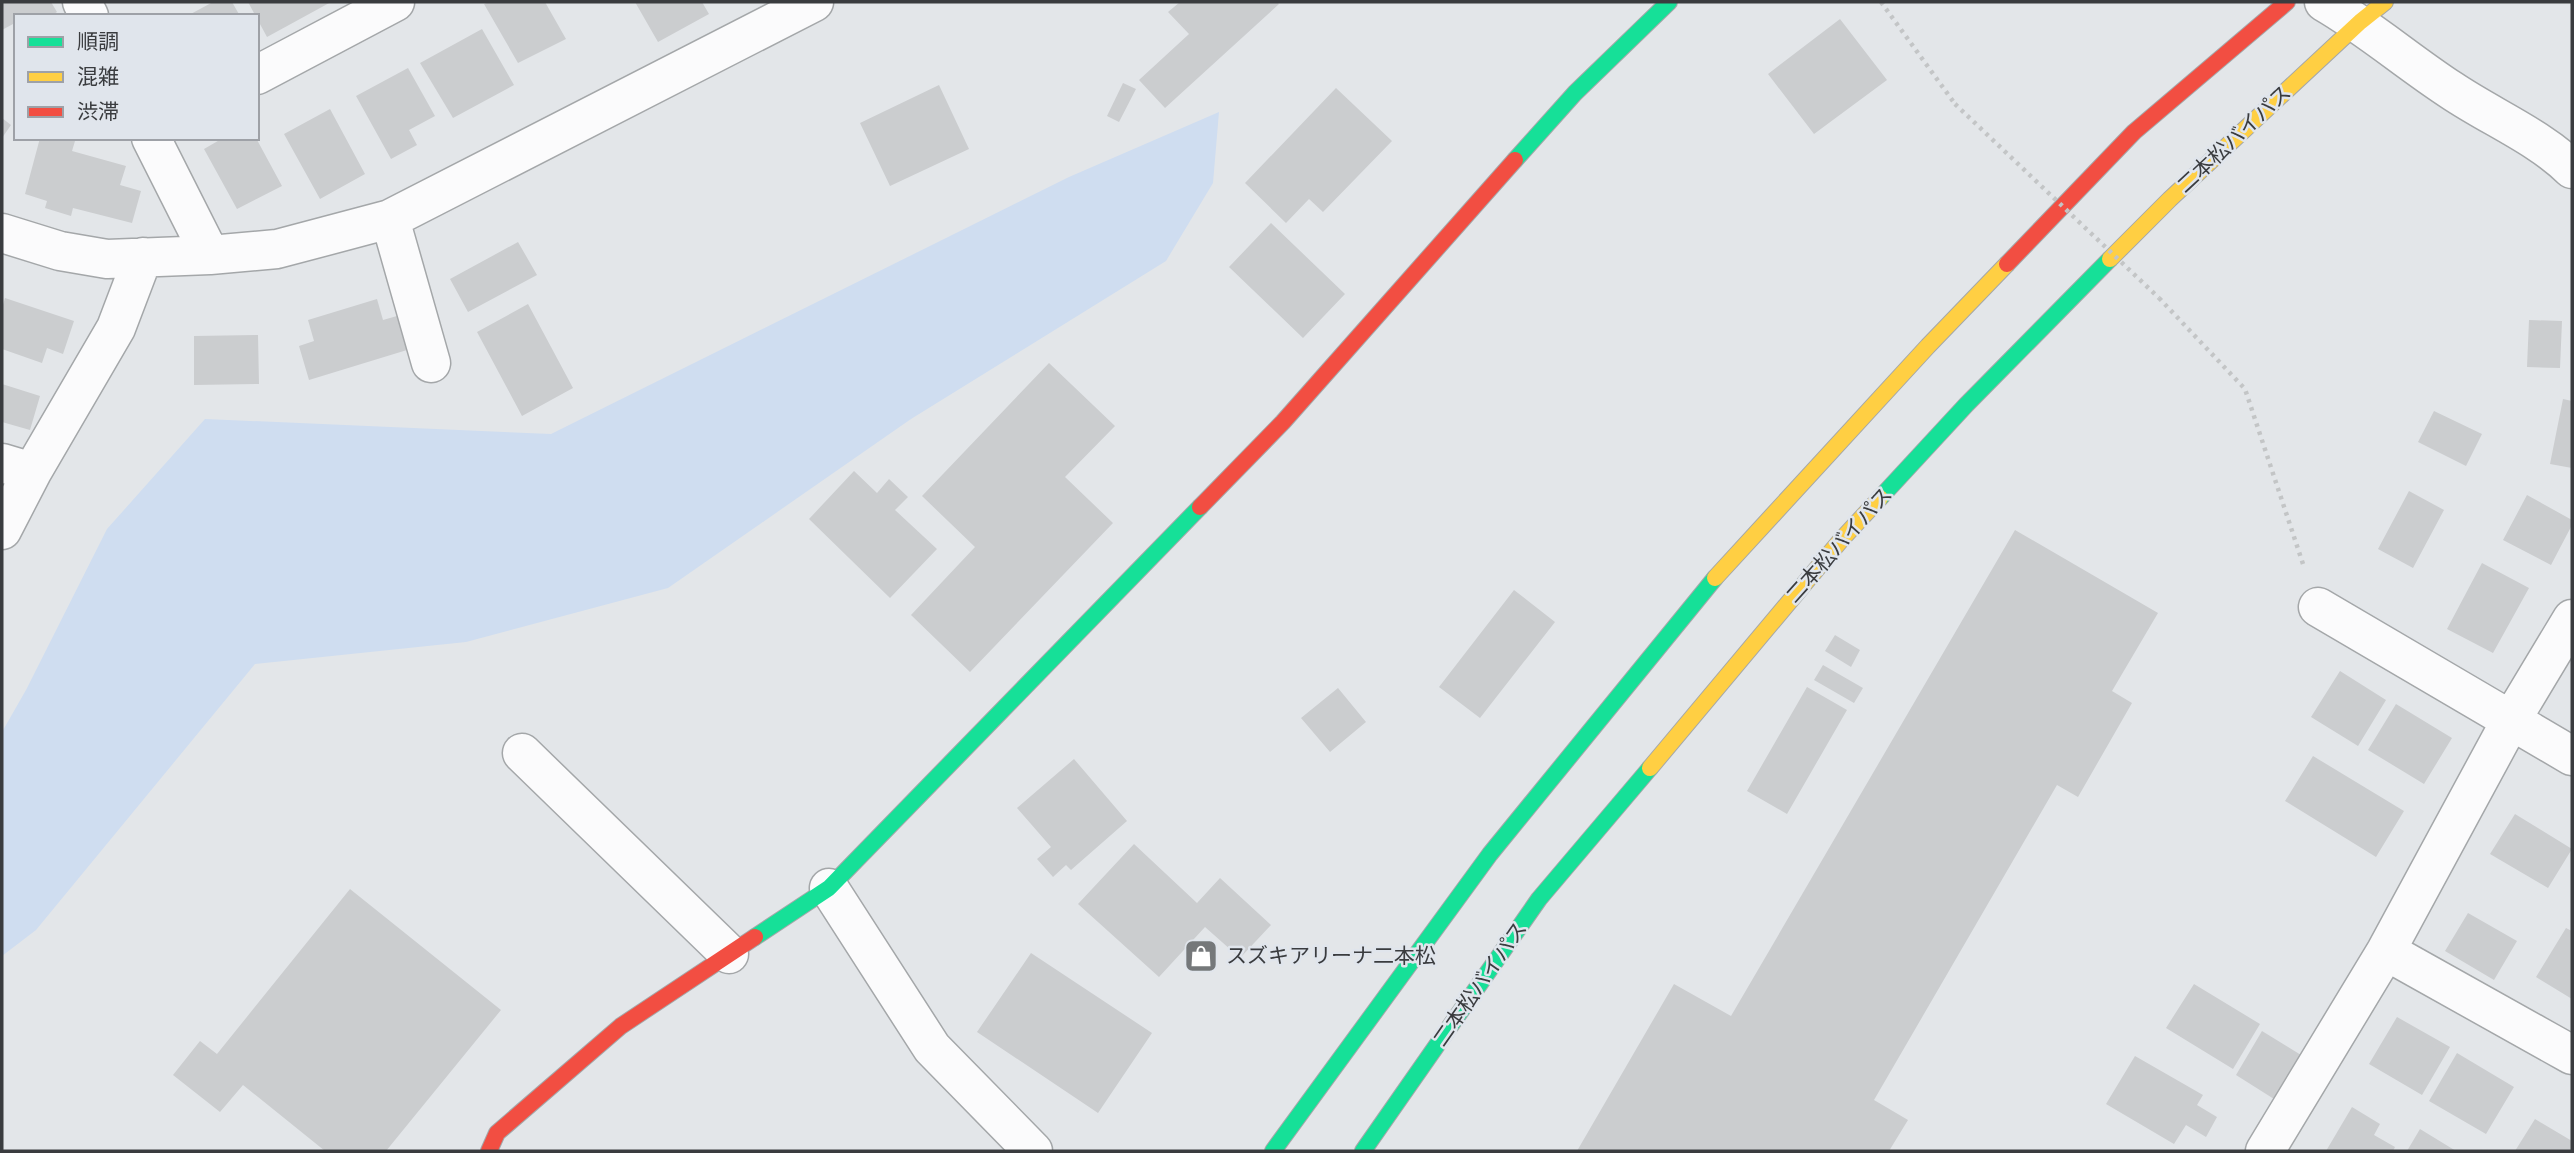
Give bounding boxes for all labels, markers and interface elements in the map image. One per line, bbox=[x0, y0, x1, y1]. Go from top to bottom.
legend bbox=[14, 14, 259, 140]
text: 順調 bbox=[77, 29, 119, 54]
text: 混雑 bbox=[77, 64, 119, 89]
street label: 二本松バイパス bbox=[2172, 80, 2296, 198]
text: 渋滞 bbox=[77, 99, 119, 124]
street label: 二本松バイパス bbox=[1780, 482, 1897, 607]
street label: 二本松バイパス bbox=[1427, 917, 1532, 1051]
shop icon: スズキアリーナ二本松 bbox=[1182, 937, 1220, 975]
place label: スズキアリーナ二本松 bbox=[1226, 943, 1436, 968]

